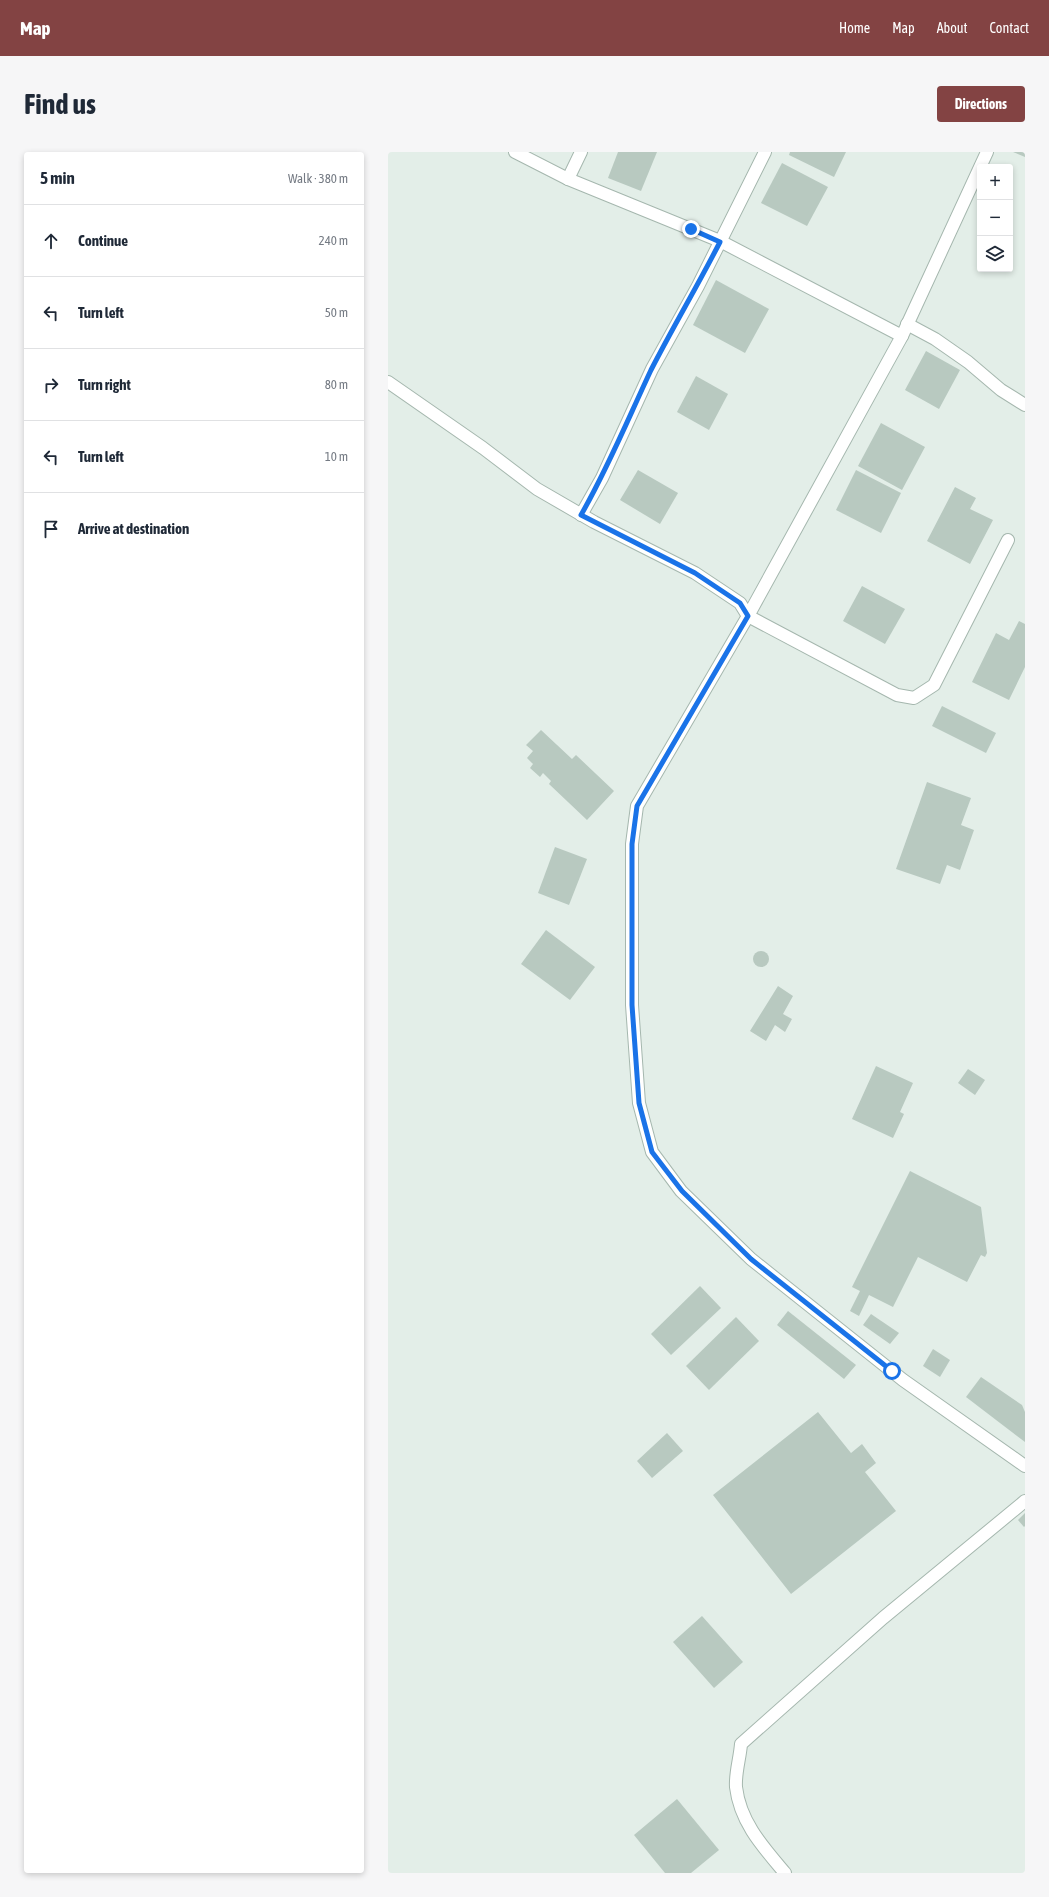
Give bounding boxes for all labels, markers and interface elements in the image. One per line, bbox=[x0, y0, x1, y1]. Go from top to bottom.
text: Map bbox=[20, 17, 51, 39]
text: Home bbox=[839, 20, 870, 36]
text: Map bbox=[892, 20, 915, 36]
text: About bbox=[937, 20, 968, 36]
text: Contact bbox=[990, 20, 1029, 36]
button: Directions bbox=[937, 86, 1025, 122]
text: Find us bbox=[24, 88, 96, 120]
map controls bbox=[977, 164, 1013, 272]
button: + bbox=[977, 164, 1013, 200]
text: 5 min bbox=[40, 168, 75, 188]
text: Walk · 380 m bbox=[288, 171, 348, 186]
button: − bbox=[977, 200, 1013, 236]
route end bbox=[682, 220, 700, 238]
icon: ahead bbox=[40, 230, 62, 252]
text: Continue bbox=[78, 232, 128, 249]
text: 240 m bbox=[319, 233, 348, 248]
button: layers bbox=[977, 236, 1013, 272]
icon: left bbox=[40, 302, 62, 324]
text: Turn left bbox=[78, 304, 124, 321]
text: 50 m bbox=[325, 305, 348, 320]
icon: right bbox=[40, 374, 62, 396]
text: Turn right bbox=[78, 376, 131, 393]
text: 80 m bbox=[325, 377, 348, 392]
icon: left bbox=[40, 446, 62, 468]
text: Turn left bbox=[78, 448, 124, 465]
text: 10 m bbox=[325, 449, 348, 464]
icon: arrive bbox=[40, 518, 62, 540]
text: Arrive at destination bbox=[78, 520, 189, 537]
route start bbox=[883, 1362, 901, 1380]

